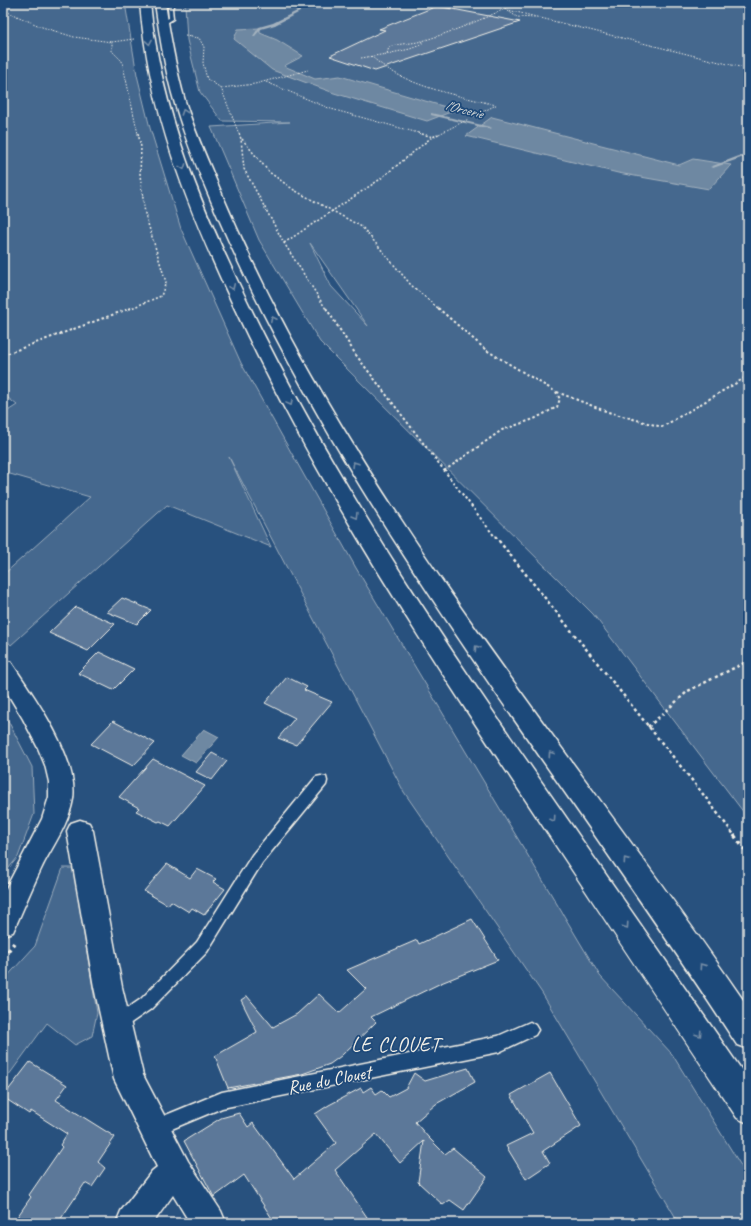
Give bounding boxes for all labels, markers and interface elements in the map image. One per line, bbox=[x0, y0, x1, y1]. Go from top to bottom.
one-way arrow bbox=[144, 39, 153, 45]
water label: l'Orcerie bbox=[444, 97, 487, 123]
one-way arrow bbox=[180, 109, 188, 116]
one-way arrow bbox=[178, 163, 186, 170]
one-way arrow bbox=[227, 282, 235, 290]
one-way arrow bbox=[270, 316, 278, 323]
one-way arrow bbox=[286, 399, 293, 406]
one-way arrow bbox=[352, 461, 360, 468]
one-way arrow bbox=[350, 512, 357, 519]
one-way arrow bbox=[474, 645, 482, 652]
one-way arrow bbox=[549, 752, 556, 759]
one-way arrow bbox=[548, 815, 556, 822]
one-way arrow bbox=[624, 858, 631, 865]
one-way arrow bbox=[621, 922, 628, 929]
one-way arrow bbox=[700, 964, 707, 971]
one-way arrow bbox=[694, 1030, 702, 1037]
district label: LE CLOUET bbox=[351, 1032, 443, 1057]
street label: Rue du Clouet bbox=[285, 1060, 376, 1100]

